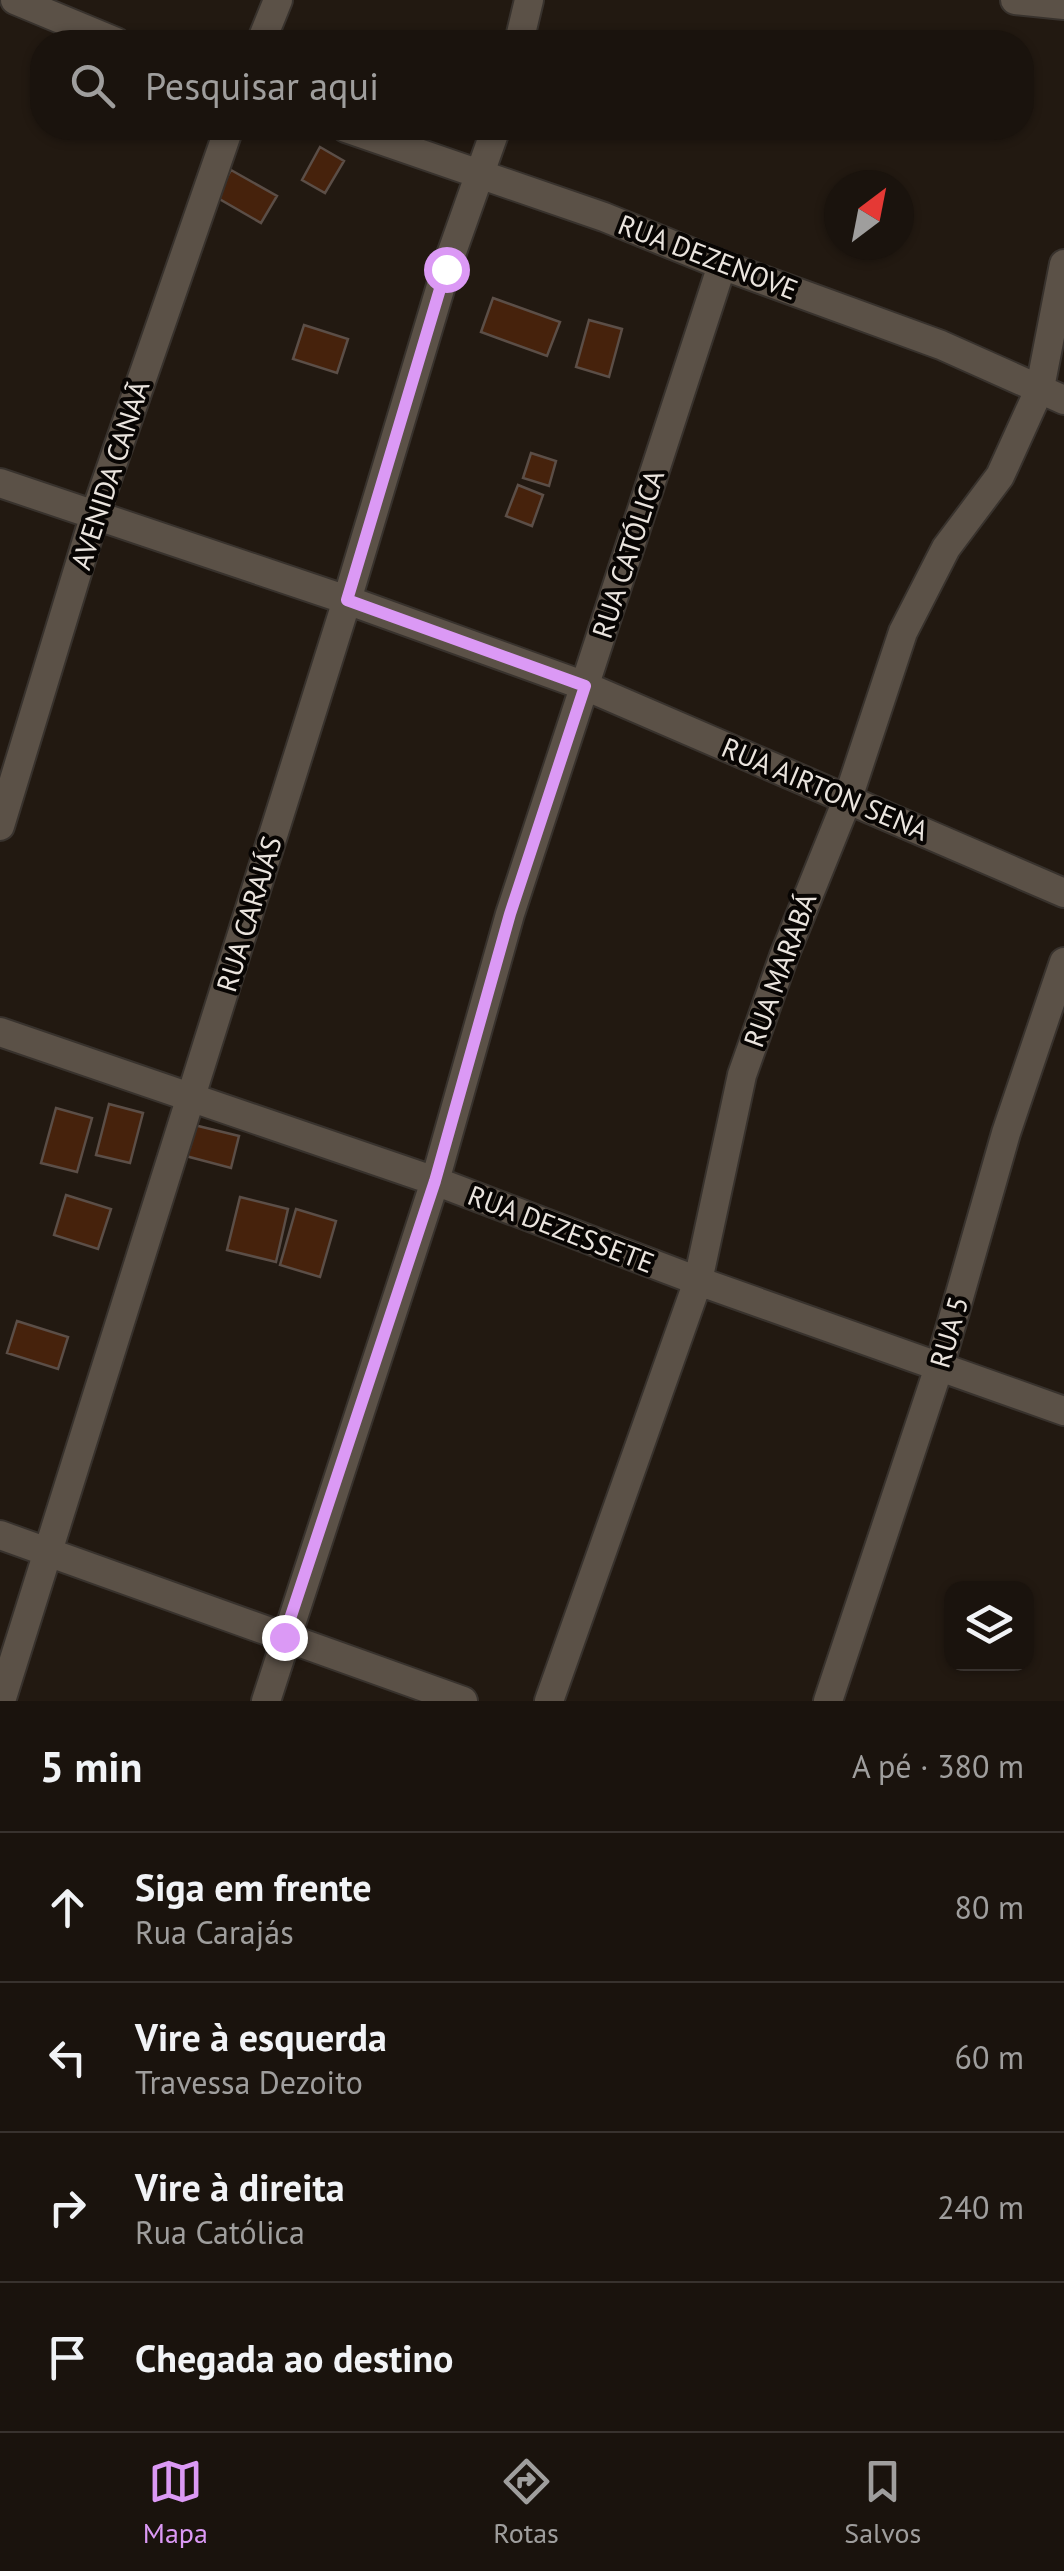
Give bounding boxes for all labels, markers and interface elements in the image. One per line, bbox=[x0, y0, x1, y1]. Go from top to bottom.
search box bbox=[30, 30, 1034, 140]
icon: search bbox=[65, 58, 120, 113]
text: Pesquisar aqui bbox=[145, 61, 379, 110]
north arrow bbox=[824, 170, 914, 260]
street label: RUA DEZENOVE bbox=[613, 205, 803, 308]
route start bbox=[424, 247, 470, 293]
street label: AVENIDA CANAÃ bbox=[62, 375, 158, 574]
street label: RUA CATÓLICA bbox=[583, 464, 672, 643]
street label: RUA AIRTON SENA bbox=[716, 728, 935, 849]
street label: RUA CARAJÁS bbox=[207, 831, 290, 996]
street label: RUA MARABÁ bbox=[735, 887, 825, 1052]
street label: RUA DEZESSETE bbox=[463, 1176, 660, 1281]
street label: RUA 5 bbox=[921, 1292, 976, 1372]
map controls bbox=[944, 1581, 1034, 1671]
button: layers bbox=[944, 1581, 1034, 1671]
route end bbox=[262, 1615, 308, 1661]
text: 5 min bbox=[40, 1739, 142, 1794]
text: A pé · 380 m bbox=[852, 1745, 1024, 1787]
text: Siga em frente bbox=[135, 1862, 372, 1911]
icon: ahead bbox=[40, 1880, 95, 1935]
text: 80 m bbox=[955, 1886, 1024, 1928]
text: Rua Carajás bbox=[135, 1911, 294, 1953]
text: Vire à esquerda bbox=[135, 2012, 387, 2061]
icon: left bbox=[40, 2030, 95, 2085]
text: 60 m bbox=[955, 2036, 1024, 2078]
text: Travessa Dezoito bbox=[135, 2061, 363, 2103]
text: Vire à direita bbox=[135, 2162, 345, 2211]
icon: right bbox=[40, 2180, 95, 2235]
text: 240 m bbox=[937, 2186, 1024, 2228]
text: Rua Católica bbox=[135, 2211, 305, 2253]
icon: arrive bbox=[40, 2330, 95, 2385]
text: Chegada ao destino bbox=[135, 2333, 454, 2382]
tab: Mapa bbox=[143, 2454, 208, 2551]
tab: Rotas bbox=[493, 2454, 559, 2551]
tab: Salvos bbox=[844, 2454, 921, 2551]

